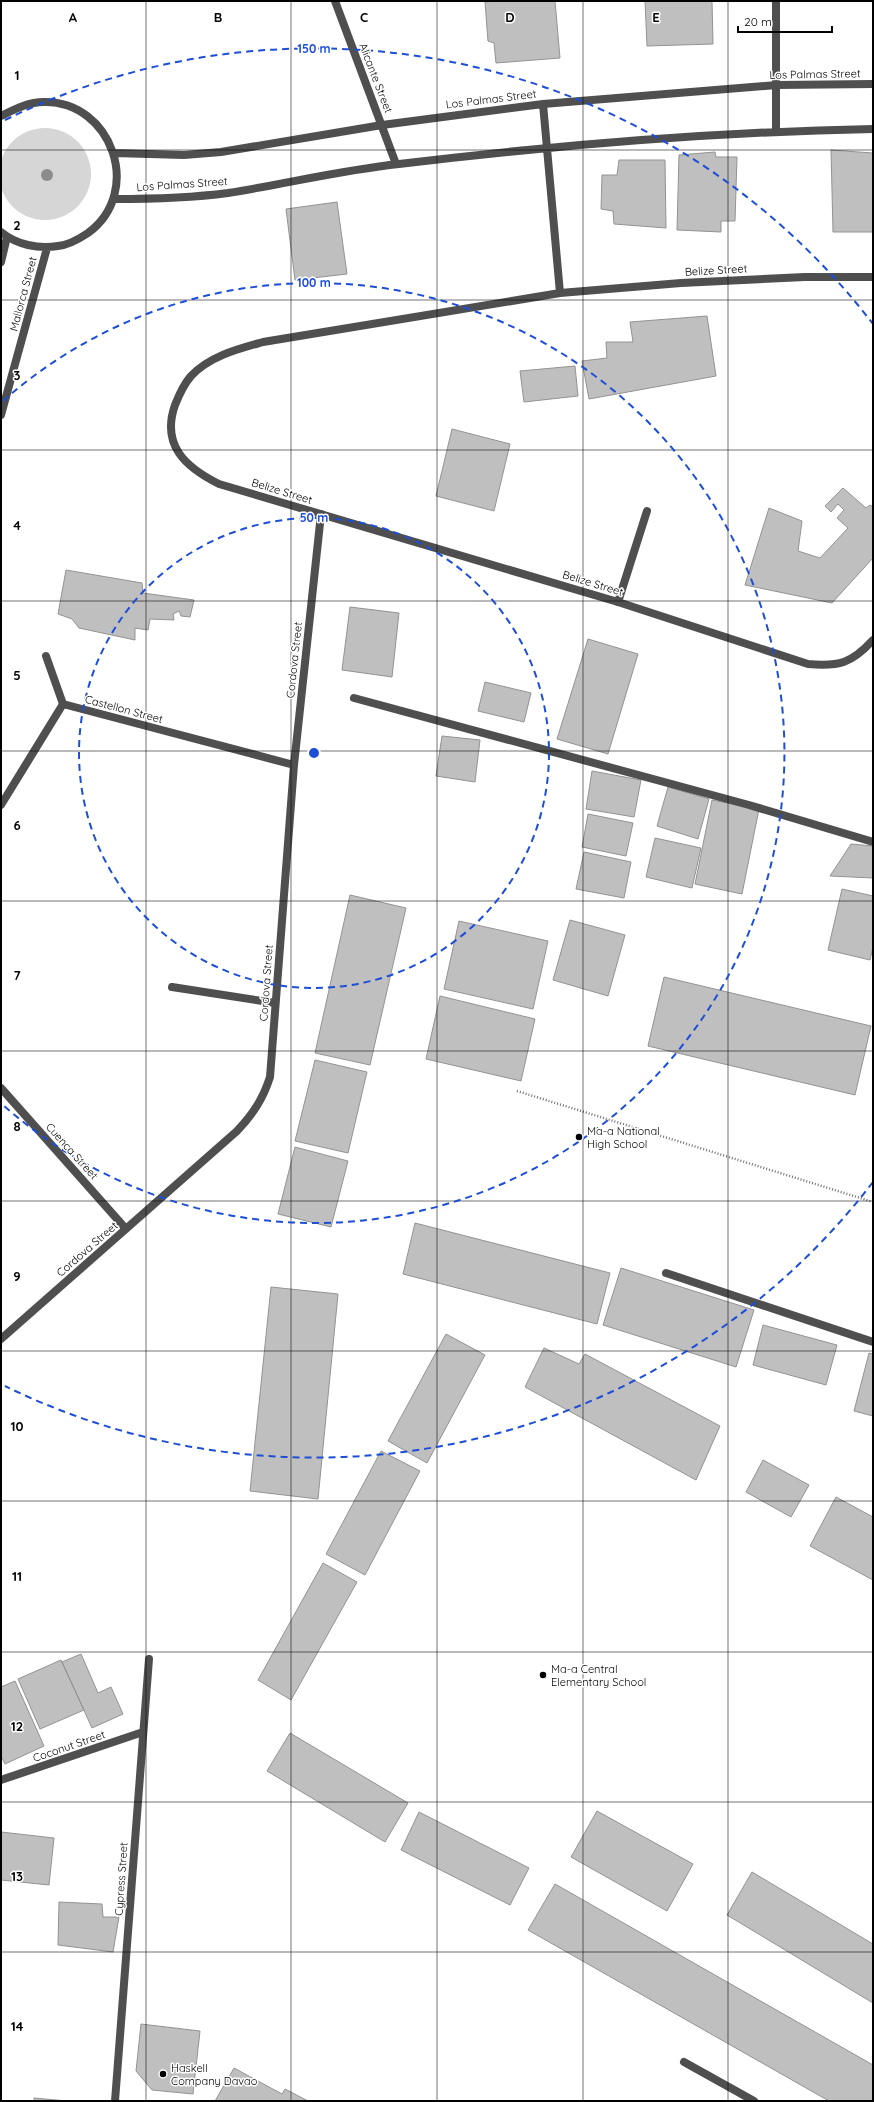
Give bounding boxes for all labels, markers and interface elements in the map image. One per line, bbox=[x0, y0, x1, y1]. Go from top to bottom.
scale bar bbox=[738, 8, 832, 34]
text: A bbox=[69, 9, 78, 25]
text: B bbox=[214, 9, 222, 25]
text: C bbox=[360, 9, 368, 25]
text: D bbox=[505, 9, 515, 25]
text: E bbox=[652, 9, 660, 25]
text: 20 m bbox=[744, 14, 772, 29]
text: 150 m bbox=[297, 41, 331, 56]
street label: Alicante Street bbox=[356, 41, 396, 115]
street label: Los Palmas Street bbox=[769, 66, 861, 82]
text: 1 bbox=[14, 67, 20, 83]
street label: Los Palmas Street bbox=[445, 86, 537, 112]
street label: Los Palmas Street bbox=[136, 174, 228, 194]
text: 2 bbox=[13, 217, 21, 233]
street label: Mallorca Street bbox=[6, 255, 40, 333]
street label: Belize Street bbox=[684, 261, 748, 279]
text: 100 m bbox=[297, 275, 331, 290]
text: 3 bbox=[14, 367, 21, 383]
street label: Belize Street bbox=[250, 475, 314, 507]
text: 50 m bbox=[300, 510, 328, 525]
text: 4 bbox=[13, 517, 21, 533]
street label: Belize Street bbox=[561, 567, 625, 599]
street label: Cordova Street bbox=[283, 621, 305, 699]
text: 5 bbox=[13, 667, 21, 683]
street label: Castellon Street bbox=[84, 692, 165, 726]
centre of rings bbox=[307, 746, 321, 760]
text: 6 bbox=[13, 817, 21, 833]
street label: Cordova Street bbox=[256, 944, 276, 1022]
text: 7 bbox=[13, 967, 21, 983]
text: 8 bbox=[13, 1118, 21, 1134]
street label: Cuenca Street bbox=[43, 1120, 101, 1182]
place label: Ma-a National High School bbox=[587, 1124, 660, 1151]
marker: Ma-a National High School bbox=[574, 1132, 584, 1142]
street label: Cordova Street bbox=[53, 1218, 121, 1279]
text: 9 bbox=[13, 1268, 21, 1284]
text: 10 bbox=[10, 1418, 24, 1434]
text: 11 bbox=[12, 1568, 22, 1584]
place label: Ma-a Central Elementary School bbox=[551, 1662, 646, 1689]
marker: Ma-a Central Elementary School bbox=[538, 1670, 548, 1680]
text: 12 bbox=[11, 1718, 23, 1734]
street label: Coconut Street bbox=[31, 1727, 107, 1765]
street label: Cypress Street bbox=[111, 1841, 131, 1916]
text: 13 bbox=[11, 1868, 23, 1884]
text: 14 bbox=[11, 2018, 24, 2034]
place label: Haskell Company Davao bbox=[171, 2061, 258, 2088]
marker: Haskell Company Davao bbox=[158, 2069, 168, 2079]

